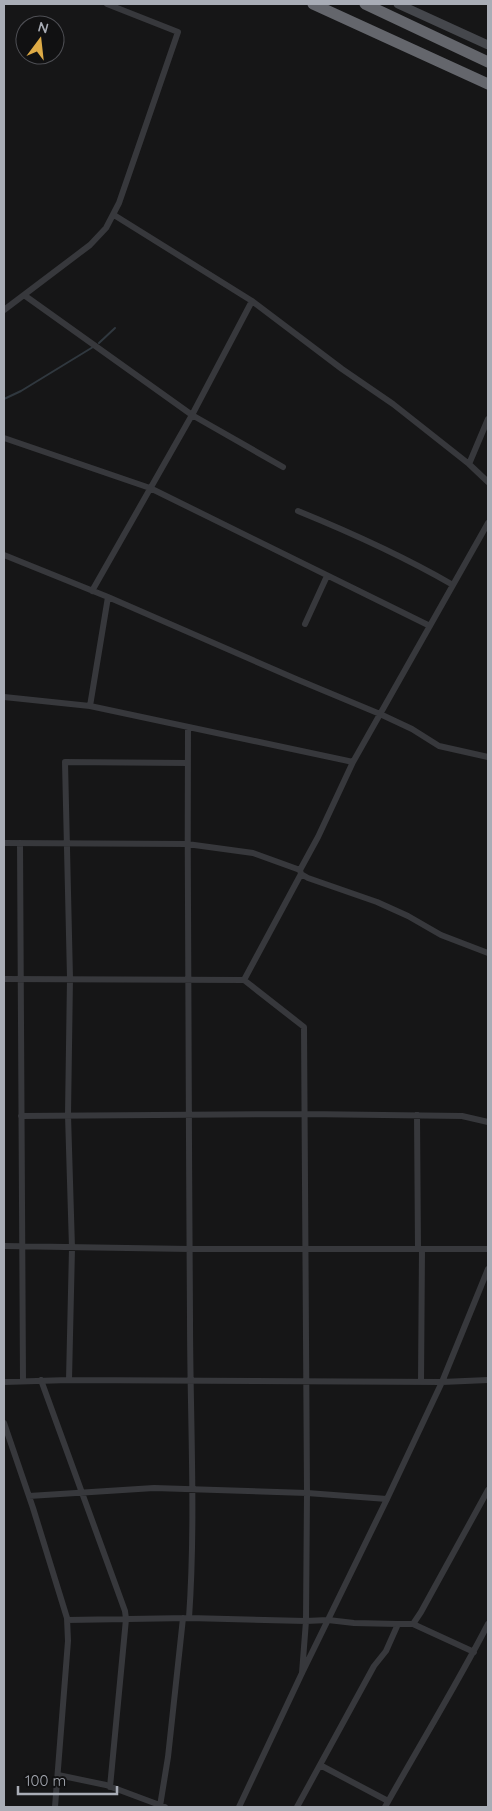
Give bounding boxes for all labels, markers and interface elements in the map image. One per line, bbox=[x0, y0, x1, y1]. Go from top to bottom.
north arrow bbox=[15, 15, 65, 65]
text: N bbox=[36, 17, 51, 37]
scale bar bbox=[18, 1764, 116, 1796]
text: 100 m bbox=[25, 1771, 66, 1790]

